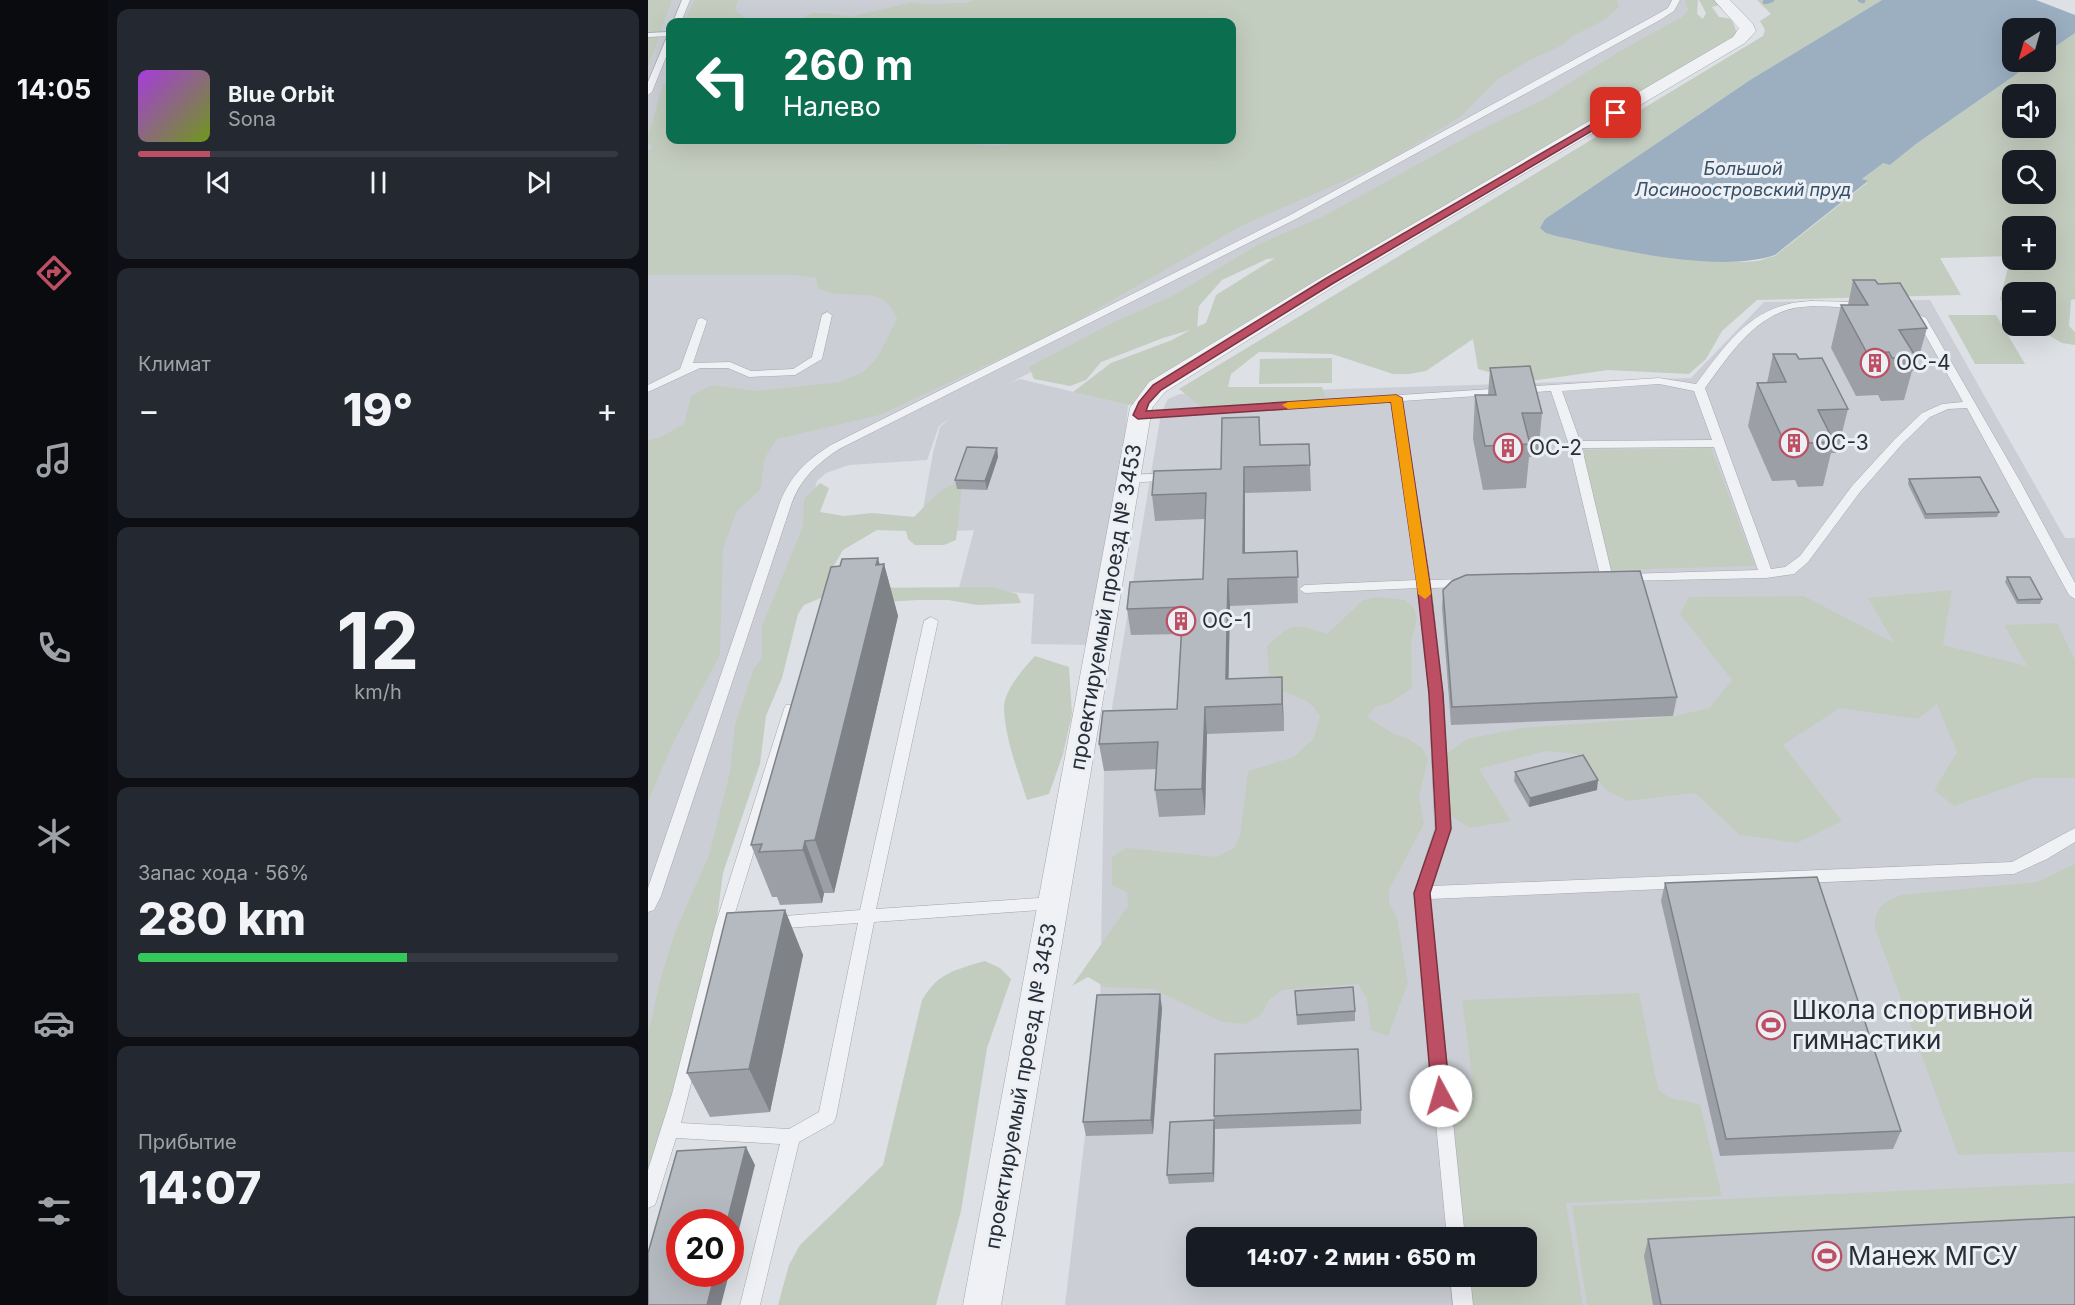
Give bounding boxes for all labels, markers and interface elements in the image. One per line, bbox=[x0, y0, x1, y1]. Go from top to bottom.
north arrow bbox=[2002, 18, 2056, 72]
map controls bbox=[2002, 18, 2056, 336]
text: 260 m bbox=[783, 39, 913, 90]
icon: left bbox=[684, 42, 762, 120]
text: 14:05 bbox=[17, 73, 91, 106]
text: Blue Orbit bbox=[228, 81, 335, 107]
button: sound bbox=[2002, 84, 2056, 138]
pin bbox=[1590, 87, 1641, 138]
text: Налево bbox=[783, 90, 881, 123]
icon: arrive bbox=[1599, 96, 1632, 129]
text: Sona bbox=[228, 107, 276, 131]
button: search bbox=[2002, 150, 2056, 204]
water label: Большой Лосиноостровский пруд bbox=[1635, 158, 1851, 200]
icon: previous bbox=[202, 166, 235, 199]
icon: pause bbox=[362, 166, 395, 199]
icon: next bbox=[522, 166, 555, 199]
button: + bbox=[2002, 216, 2056, 270]
icon: directions bbox=[33, 252, 75, 294]
button: − bbox=[2002, 282, 2056, 336]
building icon: ОС-4 bbox=[1859, 347, 1891, 379]
place label: ОС-4 bbox=[1896, 350, 1951, 375]
text: Климат bbox=[138, 352, 211, 376]
text: 19° bbox=[343, 382, 413, 437]
text: − bbox=[138, 390, 160, 430]
text: + bbox=[596, 390, 618, 430]
building icon: ОС-3 bbox=[1778, 427, 1810, 459]
place label: ОС-3 bbox=[1815, 430, 1869, 455]
building icon: ОС-2 bbox=[1492, 432, 1524, 464]
place label: ОС-2 bbox=[1529, 435, 1582, 460]
icon: music bbox=[33, 439, 75, 481]
street label: проектируемый проезд № 3453 bbox=[1064, 442, 1147, 772]
text: 12 bbox=[337, 593, 419, 688]
building icon: ОС-1 bbox=[1165, 605, 1197, 637]
place label: ОС-1 bbox=[1202, 608, 1252, 633]
icon: phone bbox=[33, 627, 75, 669]
text: km/h bbox=[354, 680, 402, 704]
icon: climate bbox=[33, 815, 75, 857]
text: Запас хода · 56% bbox=[138, 861, 309, 885]
text: 280 km bbox=[138, 891, 306, 946]
street label: проектируемый проезд № 3453 bbox=[979, 921, 1062, 1251]
place label: Школа спортивной гимнастики bbox=[1792, 994, 2033, 1055]
icon: car bbox=[33, 1002, 75, 1044]
sports icon: Школа спортивной гимнастики bbox=[1755, 1009, 1787, 1041]
position arrow bbox=[1409, 1064, 1473, 1128]
text: Прибытие bbox=[138, 1130, 237, 1154]
text: 14:07 bbox=[138, 1160, 261, 1215]
icon: filters bbox=[33, 1190, 75, 1232]
speed limit sign: 20 bbox=[666, 1209, 744, 1287]
sports icon: Манеж МГСУ bbox=[1811, 1240, 1843, 1272]
place label: Манеж МГСУ bbox=[1848, 1240, 2018, 1271]
text: 14:07 · 2 мин · 650 m bbox=[1247, 1244, 1476, 1270]

